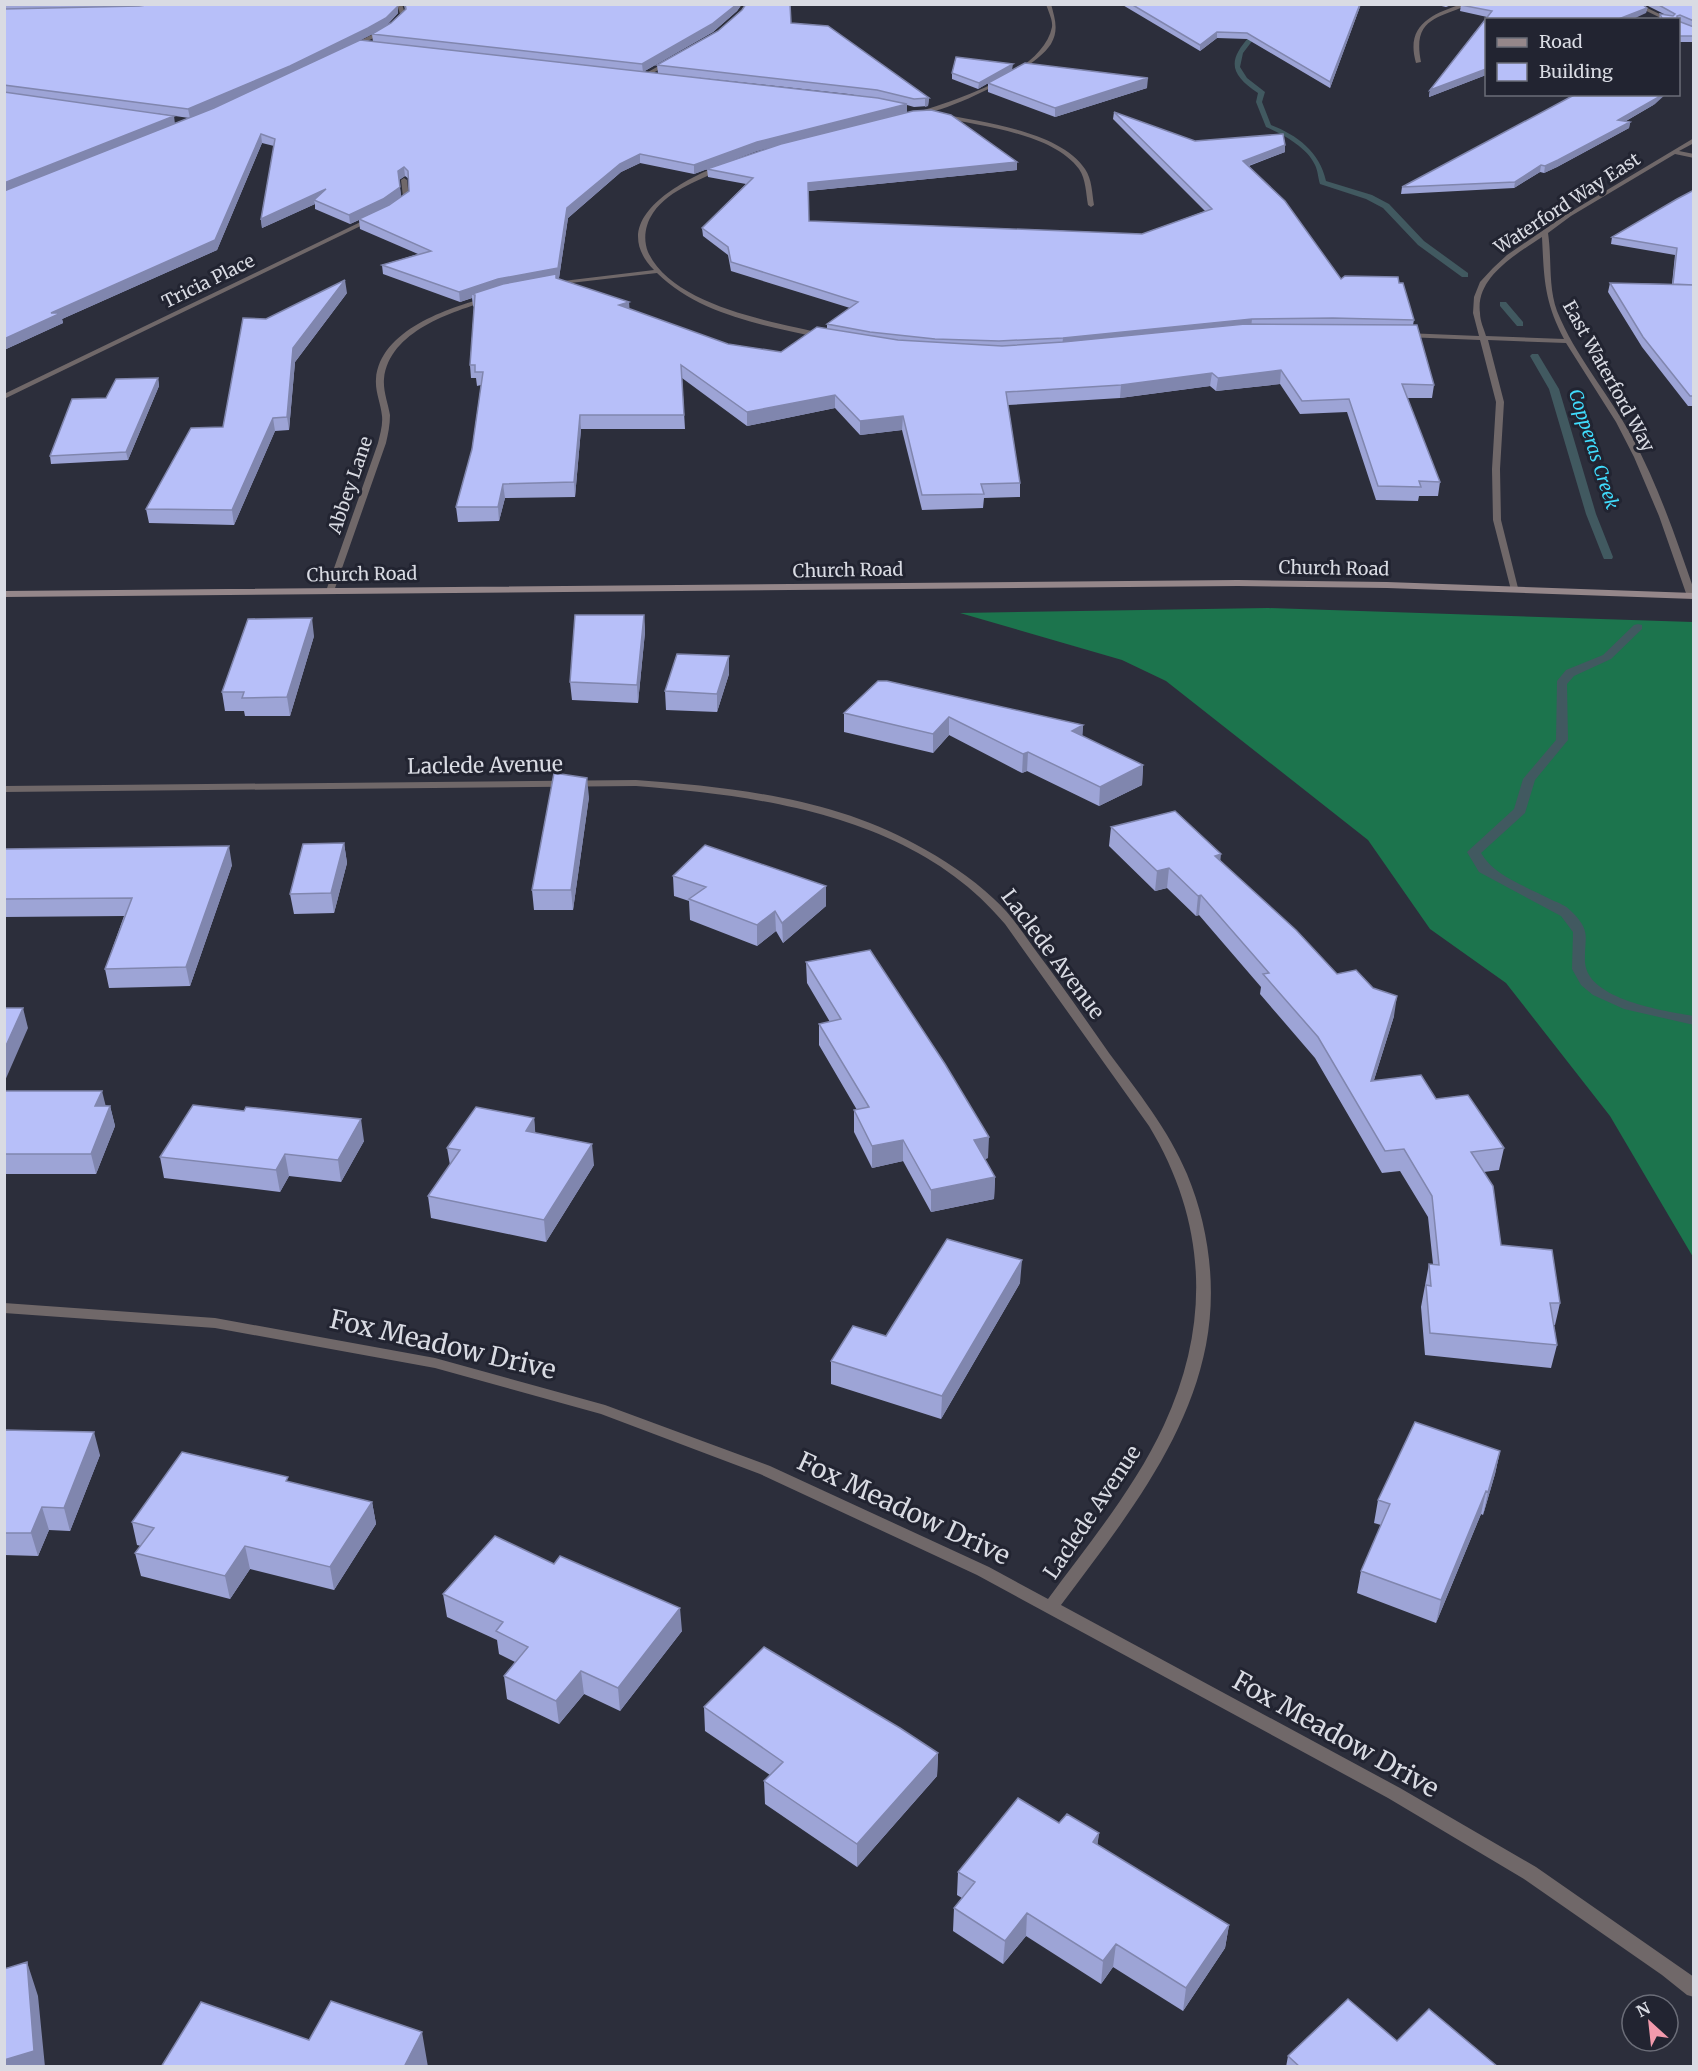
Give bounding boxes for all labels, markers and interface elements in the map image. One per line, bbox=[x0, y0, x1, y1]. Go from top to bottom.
legend bbox=[1485, 18, 1680, 96]
text: Road bbox=[1539, 30, 1583, 53]
text: Building bbox=[1539, 60, 1613, 83]
street label: Waterford Way East bbox=[1489, 147, 1644, 259]
street label: Tricia Place bbox=[158, 249, 258, 313]
street label: East Waterford Way bbox=[1558, 296, 1660, 456]
water label: Copperas Creek bbox=[1564, 386, 1624, 512]
street label: Abbey Lane bbox=[322, 433, 377, 538]
street label: Church Road bbox=[1278, 556, 1390, 580]
street label: Church Road bbox=[792, 558, 904, 582]
street label: Church Road bbox=[306, 562, 418, 586]
street label: Laclede Avenue bbox=[407, 750, 563, 780]
street label: Laclede Avenue bbox=[995, 884, 1111, 1024]
street label: Fox Meadow Drive bbox=[327, 1302, 559, 1386]
street label: Laclede Avenue bbox=[1037, 1440, 1147, 1584]
street label: Fox Meadow Drive bbox=[792, 1444, 1016, 1572]
street label: Fox Meadow Drive bbox=[1227, 1664, 1445, 1804]
north arrow bbox=[1620, 1993, 1680, 2053]
text: N bbox=[1633, 1998, 1654, 2021]

